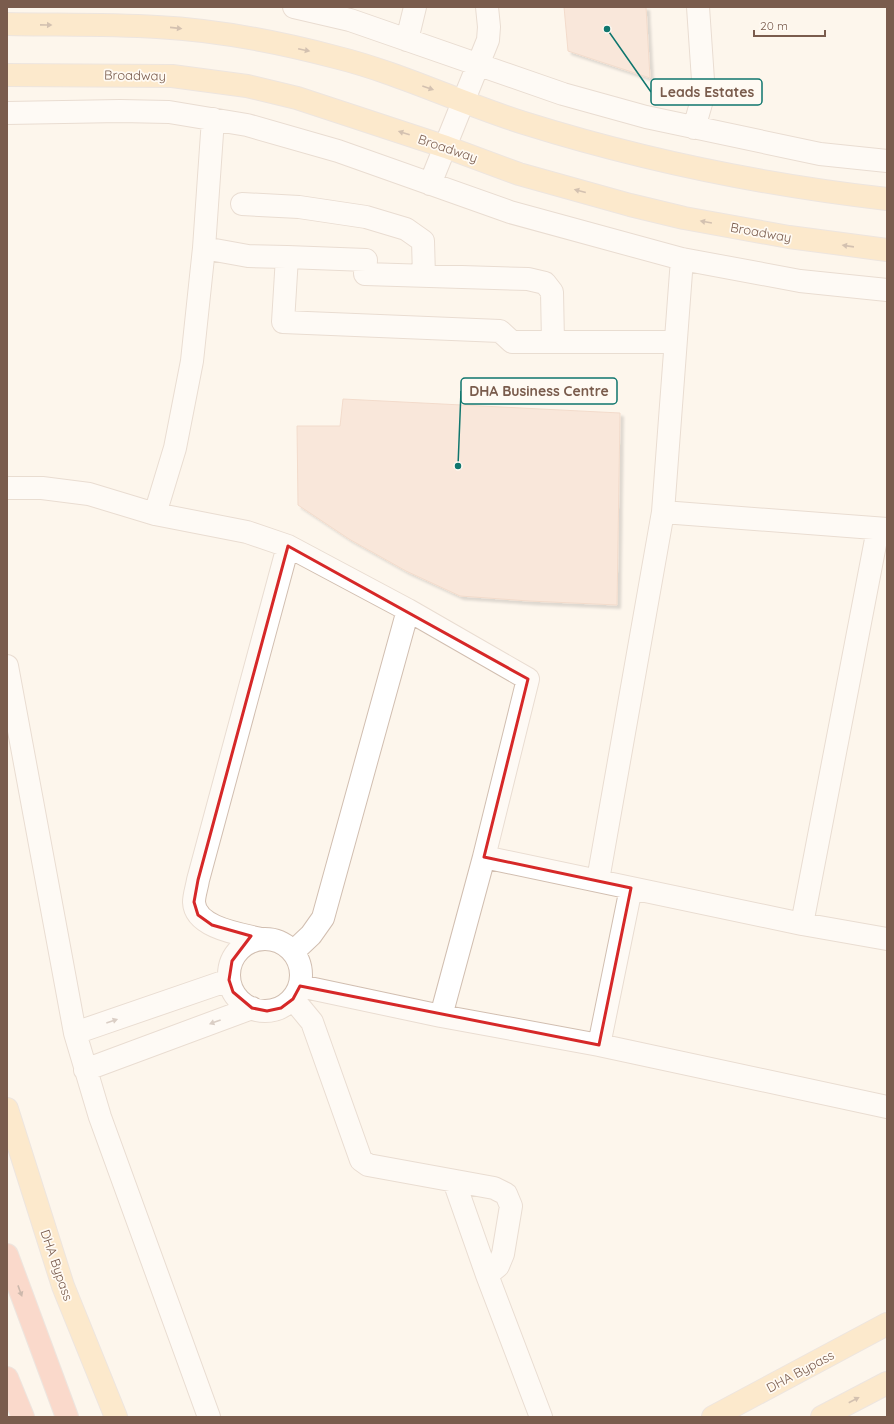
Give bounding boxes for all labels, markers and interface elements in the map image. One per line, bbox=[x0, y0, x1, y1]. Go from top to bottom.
scale bar bbox=[754, 12, 825, 38]
text: 20 m bbox=[760, 18, 788, 33]
one-way arrow bbox=[40, 22, 53, 28]
one-way arrow bbox=[170, 25, 182, 32]
one-way arrow bbox=[298, 47, 310, 53]
street label: Broadway bbox=[104, 66, 166, 84]
callout: Leads Estates bbox=[651, 79, 762, 105]
text: Leads Estates bbox=[660, 83, 754, 101]
one-way arrow bbox=[422, 86, 434, 92]
one-way arrow bbox=[397, 130, 409, 136]
street label: Broadway bbox=[416, 130, 480, 166]
one-way arrow bbox=[574, 188, 586, 194]
one-way arrow bbox=[700, 219, 712, 225]
street label: Broadway bbox=[729, 219, 793, 245]
one-way arrow bbox=[842, 243, 854, 249]
callout: DHA Business Centre bbox=[461, 378, 617, 404]
text: DHA Business Centre bbox=[469, 382, 609, 400]
one-way arrow bbox=[106, 1017, 118, 1023]
one-way arrow bbox=[209, 1019, 221, 1025]
street label: DHA Bypass bbox=[37, 1227, 77, 1303]
one-way arrow bbox=[18, 1286, 24, 1298]
street label: DHA Bypass bbox=[763, 1346, 837, 1396]
one-way arrow bbox=[849, 1397, 860, 1403]

